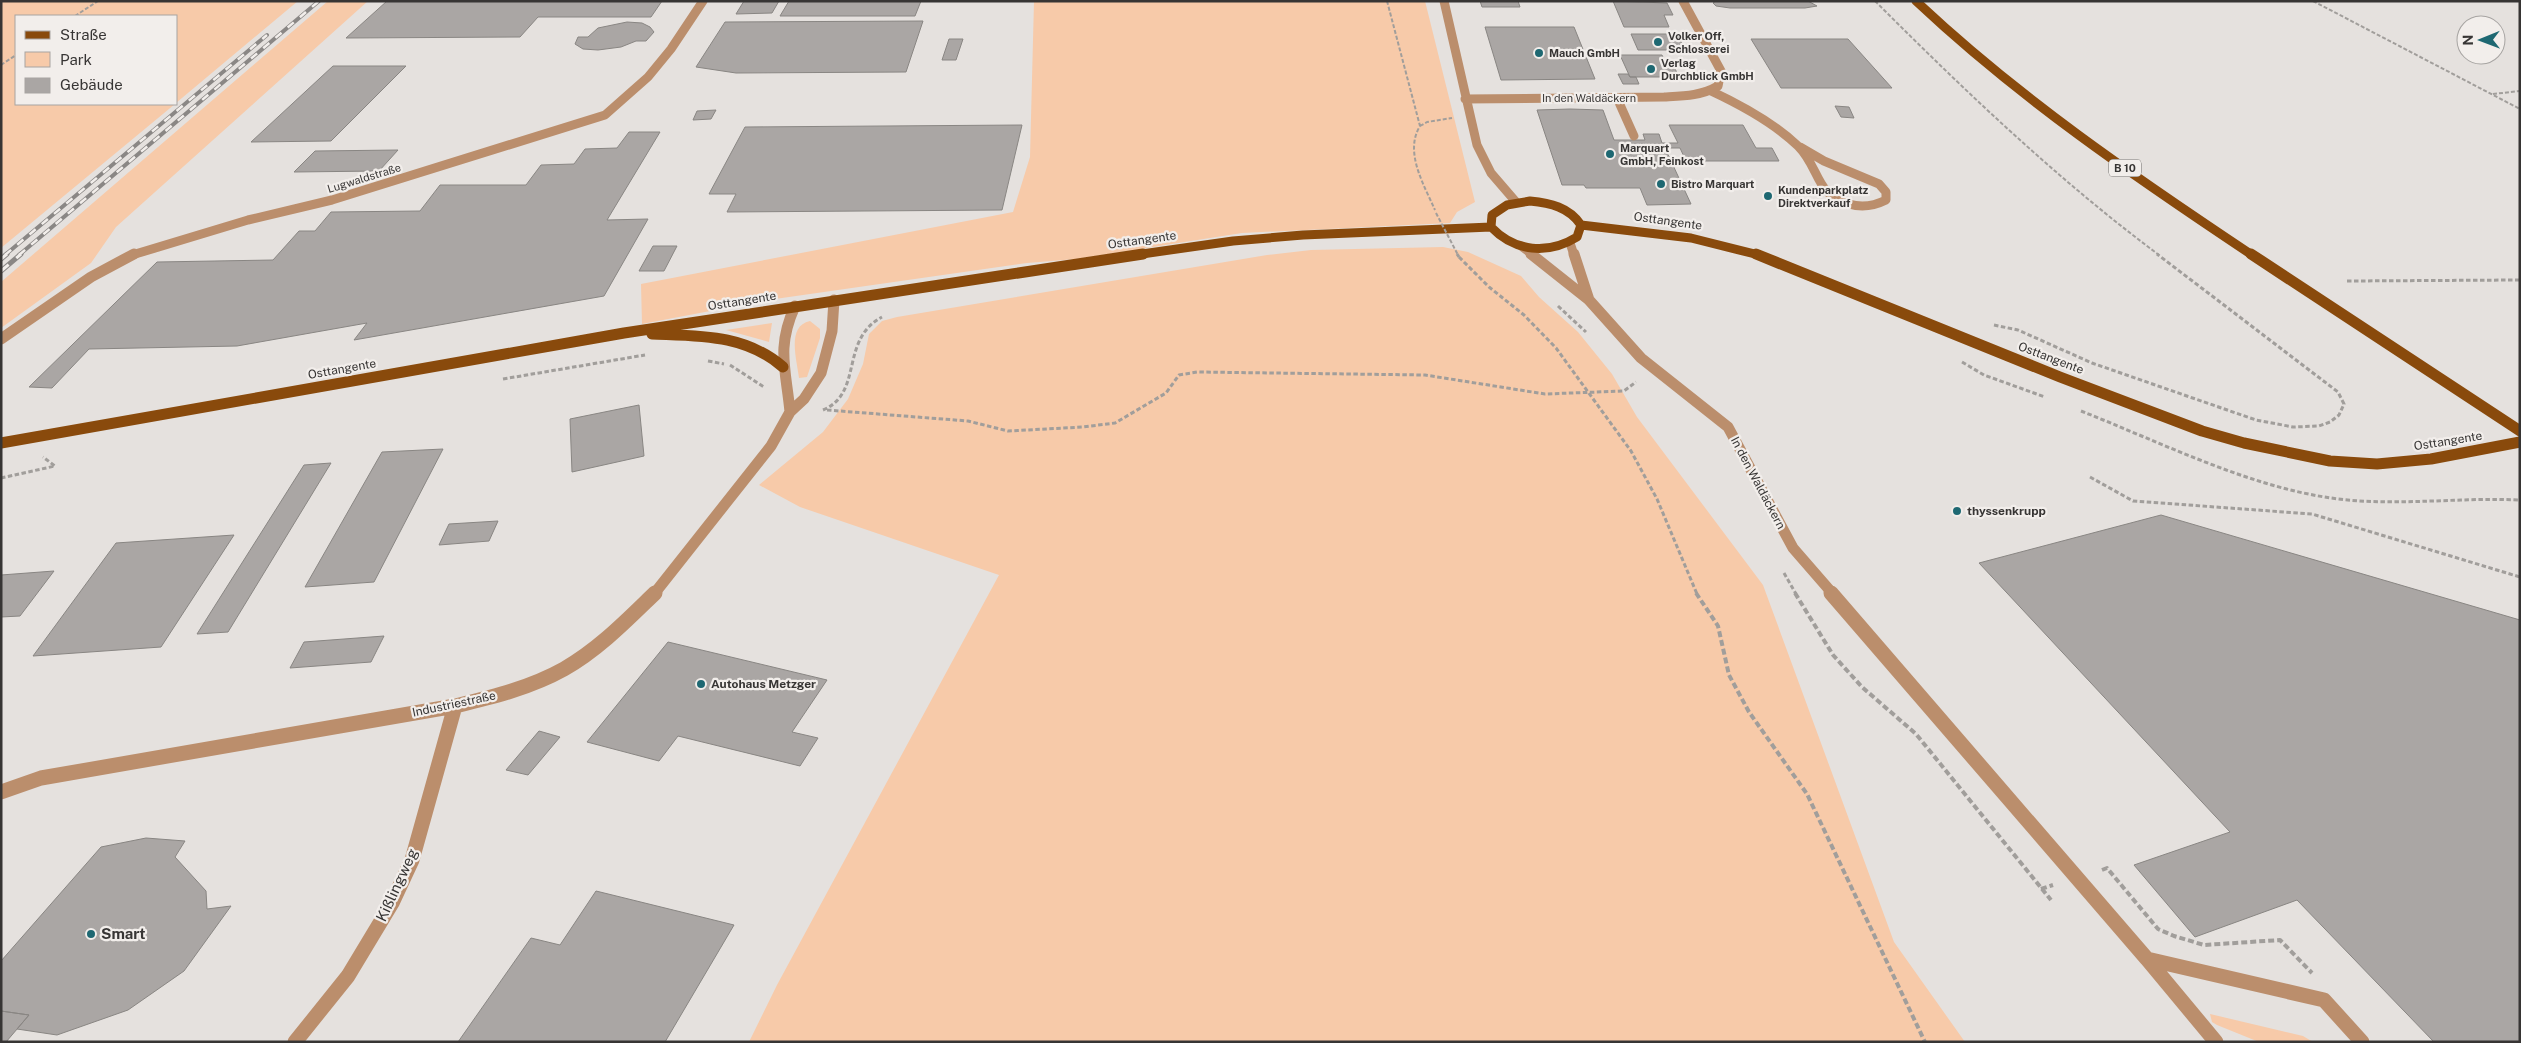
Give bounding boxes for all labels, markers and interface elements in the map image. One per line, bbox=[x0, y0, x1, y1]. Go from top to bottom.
legend bbox=[15, 15, 178, 105]
north arrow bbox=[2456, 15, 2506, 65]
text: Straße bbox=[60, 26, 107, 43]
place label: Volker Off, Schlosserei bbox=[1668, 30, 1729, 55]
text: N bbox=[2460, 35, 2476, 46]
marker: Volker Off, Schlosserei bbox=[1652, 36, 1664, 48]
marker: Mauch GmbH bbox=[1533, 47, 1545, 59]
place label: Mauch GmbH bbox=[1549, 47, 1620, 59]
text: Park bbox=[60, 51, 92, 68]
place label: Verlag Durchblick GmbH bbox=[1661, 57, 1754, 82]
marker: Verlag Durchblick GmbH bbox=[1645, 63, 1657, 75]
text: Gebäude bbox=[60, 76, 123, 93]
street label: In den Waldäckern bbox=[1542, 92, 1636, 104]
place label: Marquart GmbH, Feinkost bbox=[1620, 142, 1704, 167]
marker: Marquart GmbH, Feinkost bbox=[1604, 148, 1616, 160]
road number: B 10 bbox=[2109, 160, 2141, 177]
street label: Lugwaldstraße bbox=[326, 161, 402, 195]
marker: Bistro Marquart bbox=[1655, 178, 1667, 190]
place label: Bistro Marquart bbox=[1671, 178, 1755, 190]
place label: Kundenparkplatz Direktverkauf bbox=[1778, 184, 1869, 209]
marker: Kundenparkplatz Direktverkauf bbox=[1762, 190, 1774, 202]
street label: Osttangente bbox=[1633, 209, 1703, 233]
street label: Osttangente bbox=[1107, 228, 1177, 252]
street label: Osttangente bbox=[707, 289, 777, 313]
street label: Osttangente bbox=[2016, 339, 2086, 377]
street label: Osttangente bbox=[307, 356, 377, 382]
street label: Osttangente bbox=[2413, 429, 2483, 453]
street label: In den Waldäckern bbox=[1728, 434, 1788, 532]
place label: thyssenkrupp bbox=[1967, 504, 2046, 518]
marker: thyssenkrupp bbox=[1951, 505, 1963, 517]
place label: Autohaus Metzger bbox=[711, 677, 816, 691]
marker: Autohaus Metzger bbox=[695, 678, 707, 690]
street label: Industriestraße bbox=[411, 688, 497, 720]
street label: Kißlingweg bbox=[372, 846, 421, 924]
place label: Smart bbox=[101, 925, 146, 942]
marker: Smart bbox=[85, 928, 97, 940]

